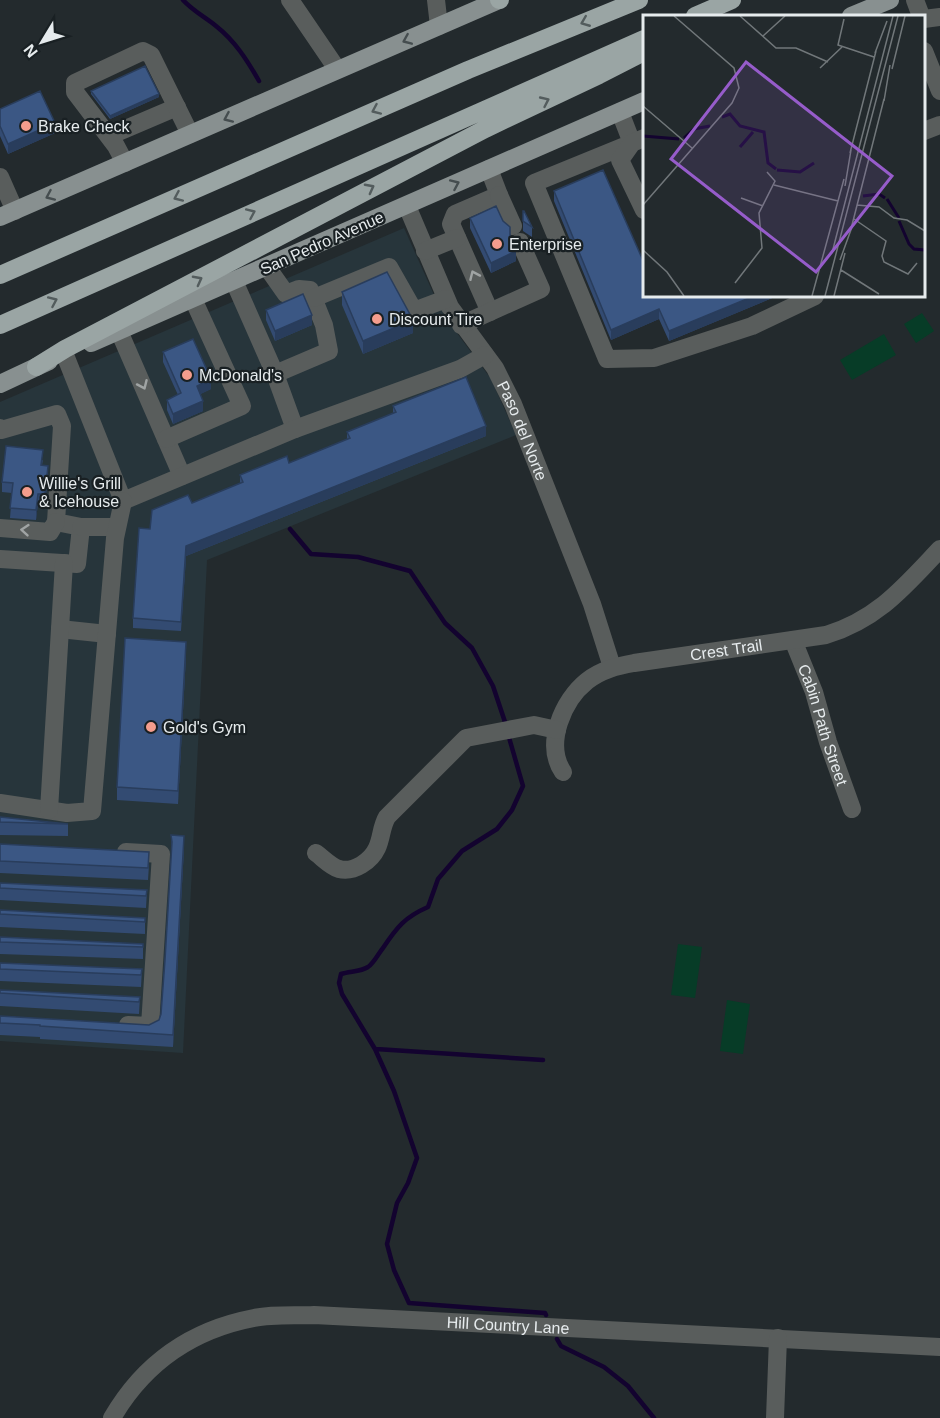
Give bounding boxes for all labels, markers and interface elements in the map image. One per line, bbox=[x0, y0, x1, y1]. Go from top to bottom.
north arrow bbox=[12, 12, 72, 72]
one-way arrow bbox=[580, 15, 591, 27]
inset map bbox=[643, 15, 925, 297]
one-way arrow bbox=[402, 33, 413, 45]
text: N bbox=[20, 41, 41, 61]
one-way arrow bbox=[538, 96, 549, 108]
one-way arrow bbox=[371, 103, 382, 115]
one-way arrow bbox=[224, 110, 235, 122]
place label: Brake Check bbox=[38, 118, 131, 135]
marker: Brake Check bbox=[19, 119, 33, 133]
one-way arrow bbox=[449, 180, 460, 192]
one-way arrow bbox=[364, 184, 375, 196]
one-way arrow bbox=[45, 189, 56, 201]
one-way arrow bbox=[173, 190, 184, 202]
one-way arrow bbox=[244, 208, 255, 220]
street label: San Pedro Avenue bbox=[258, 208, 386, 278]
place label: Enterprise bbox=[509, 236, 582, 253]
marker: Enterprise bbox=[490, 237, 504, 251]
one-way arrow bbox=[469, 270, 481, 281]
one-way arrow bbox=[192, 276, 203, 287]
one-way arrow bbox=[47, 296, 58, 308]
place label: Discount Tire bbox=[389, 311, 482, 328]
marker: Discount Tire bbox=[370, 312, 384, 326]
place label: McDonald's bbox=[199, 367, 282, 384]
marker: McDonald's bbox=[180, 368, 194, 382]
street label: Paso del Norte bbox=[494, 378, 551, 483]
one-way arrow bbox=[135, 379, 147, 390]
place label: Willie's Grill & Icehouse bbox=[39, 475, 121, 510]
marker: Willie's Grill & Icehouse bbox=[20, 485, 34, 499]
one-way arrow bbox=[20, 524, 29, 537]
street label: Crest Trail bbox=[689, 636, 763, 663]
street label: Cabin Path Street bbox=[795, 662, 851, 788]
place label: Gold's Gym bbox=[163, 719, 246, 736]
marker: Gold's Gym bbox=[144, 720, 158, 734]
street label: Hill Country Lane bbox=[446, 1313, 570, 1337]

